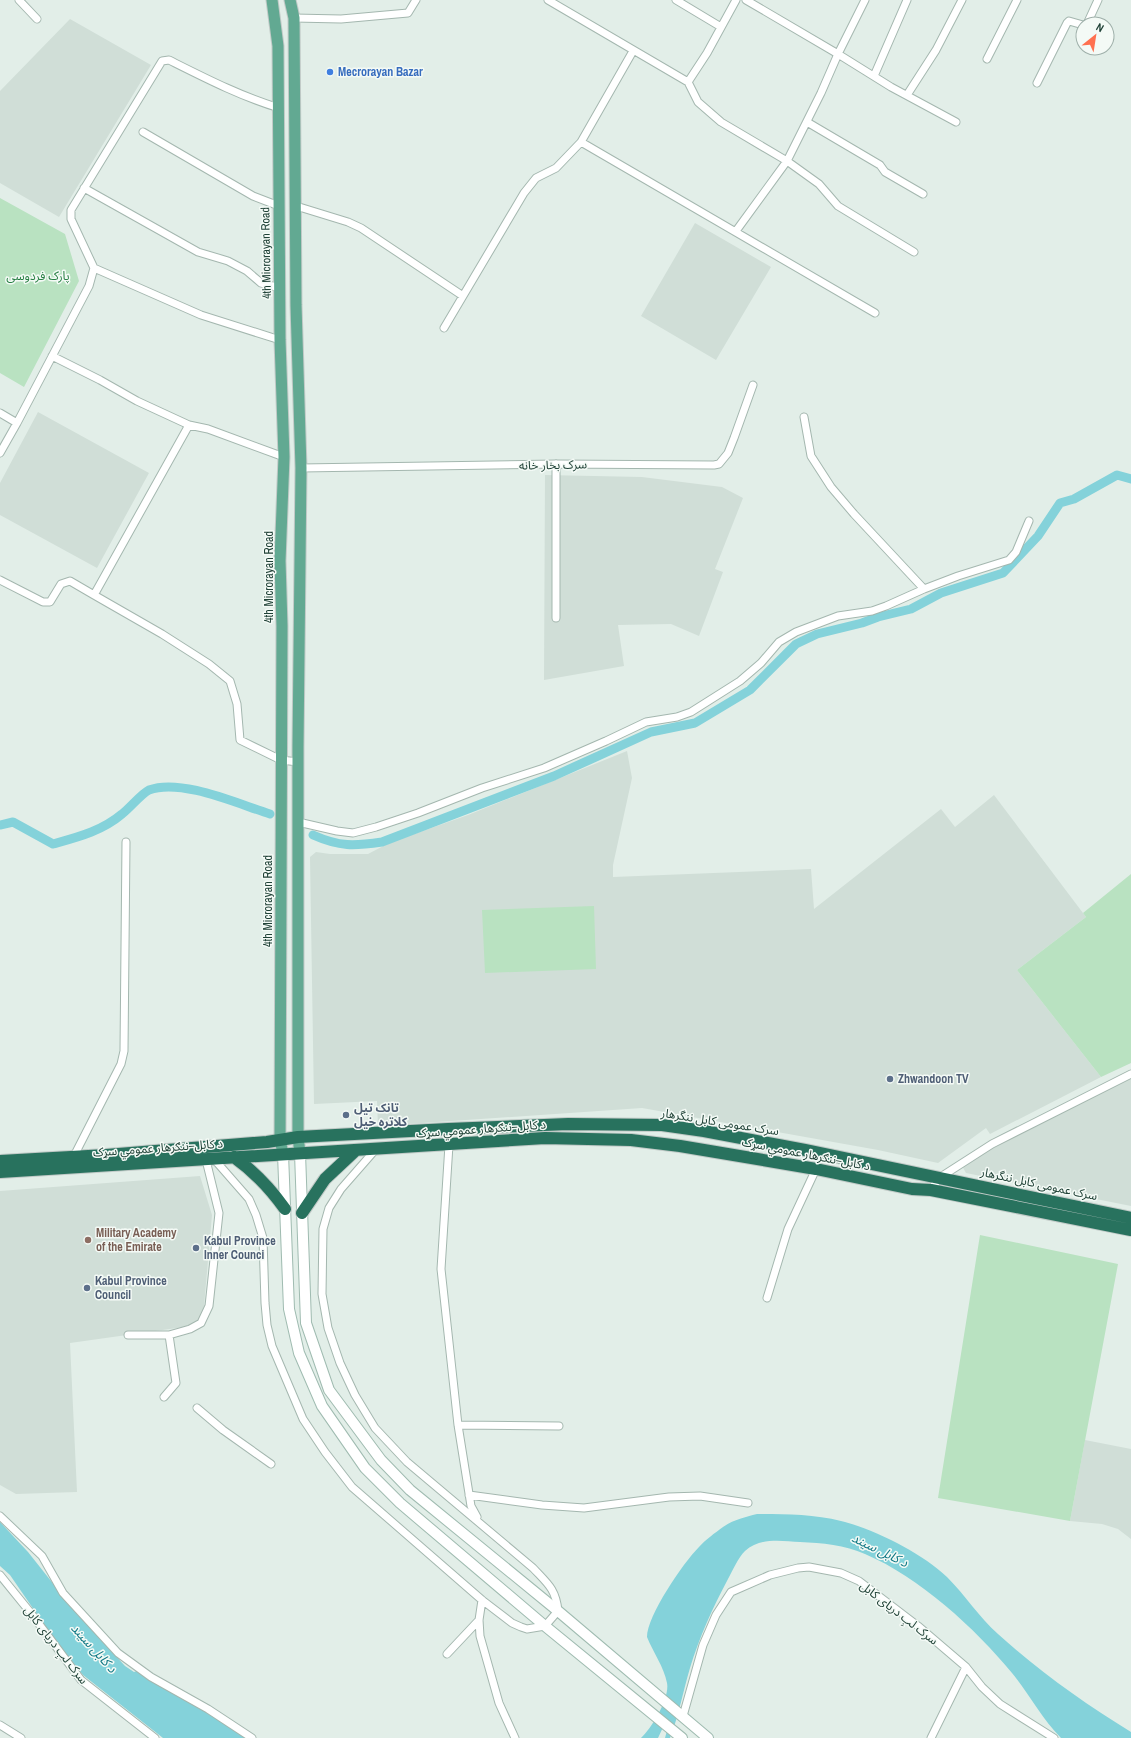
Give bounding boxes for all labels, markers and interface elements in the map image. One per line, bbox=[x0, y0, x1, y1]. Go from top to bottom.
north arrow bbox=[1075, 16, 1115, 56]
text: N bbox=[1094, 20, 1106, 35]
place label: Mecrorayan Bazar bbox=[338, 64, 423, 80]
marker: Mecrorayan Bazar bbox=[325, 67, 335, 77]
street label: 4th Microrayan Road bbox=[257, 207, 275, 299]
park label: پارک فردوسی bbox=[6, 268, 70, 284]
street label: سرک بخار خانه bbox=[519, 456, 587, 474]
street label: 4th Microrayan Road bbox=[261, 531, 277, 623]
street label: 4th Microrayan Road bbox=[260, 855, 276, 947]
place label: Zhwandoon TV bbox=[898, 1071, 969, 1087]
marker: Zhwandoon TV bbox=[885, 1074, 895, 1084]
place label: تانک تیل کلاتره خیل bbox=[354, 1100, 408, 1130]
street label: سرک عمومی کابل ننگرهار bbox=[659, 1105, 780, 1139]
marker: تانک تیل کلاتره خیل bbox=[341, 1110, 351, 1120]
street label: د کابل–ننګرهار عمومي سړک bbox=[415, 1116, 547, 1143]
street label: د کابل–ننګرهار عمومي سړک bbox=[740, 1134, 872, 1176]
street label: د کابل–ننګرهار عمومي سړک bbox=[92, 1135, 224, 1162]
street label: سرک عمومی کابل ننگرهار bbox=[978, 1164, 1099, 1204]
place label: Military Academy of the Emirate bbox=[96, 1225, 177, 1255]
place label: Kabul Province Inner Counci bbox=[204, 1233, 276, 1263]
marker: Military Academy of the Emirate bbox=[83, 1235, 93, 1245]
marker: Kabul Province Inner Counci bbox=[191, 1243, 201, 1253]
place label: Kabul Province Council bbox=[95, 1273, 167, 1303]
marker: Kabul Province Council bbox=[82, 1283, 92, 1293]
water label: د کابل سيند bbox=[849, 1529, 912, 1571]
street label: سرک لبِ دریای کابل bbox=[856, 1577, 941, 1650]
street label: سرک لبِ دریای کابل bbox=[19, 1603, 92, 1688]
water label: د کابل سيند bbox=[67, 1620, 121, 1677]

